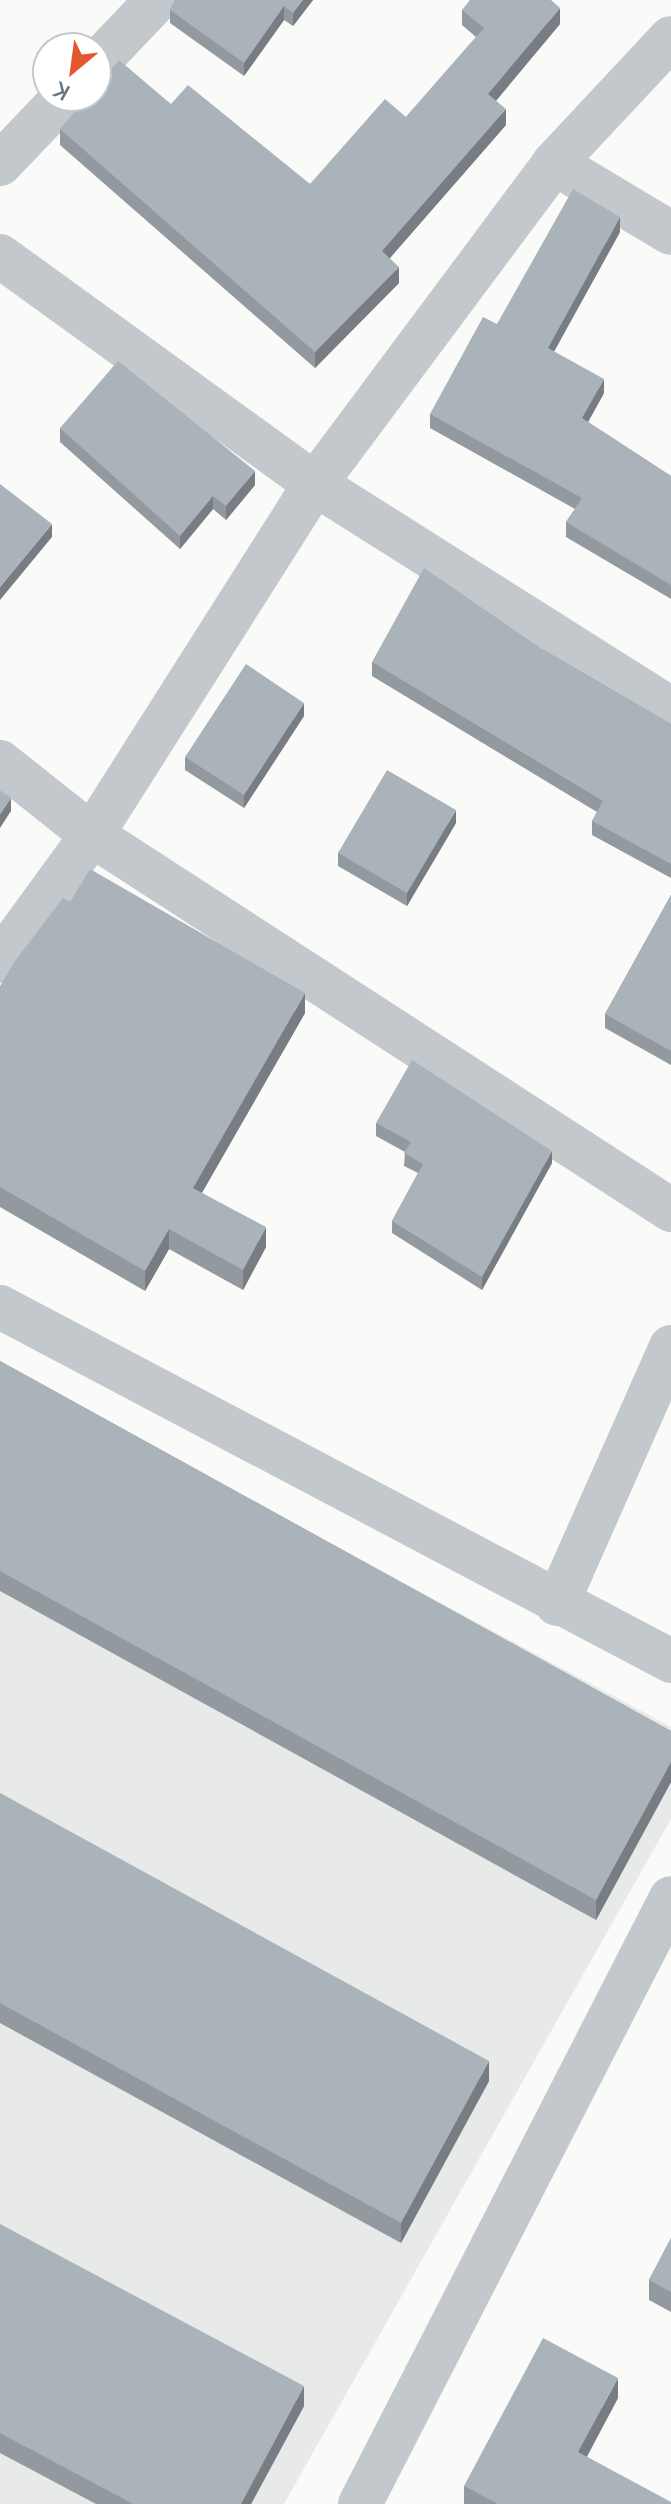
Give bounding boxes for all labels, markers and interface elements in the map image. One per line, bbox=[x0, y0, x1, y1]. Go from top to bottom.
north arrow bbox=[32, 32, 112, 112]
text: K bbox=[48, 75, 75, 108]

